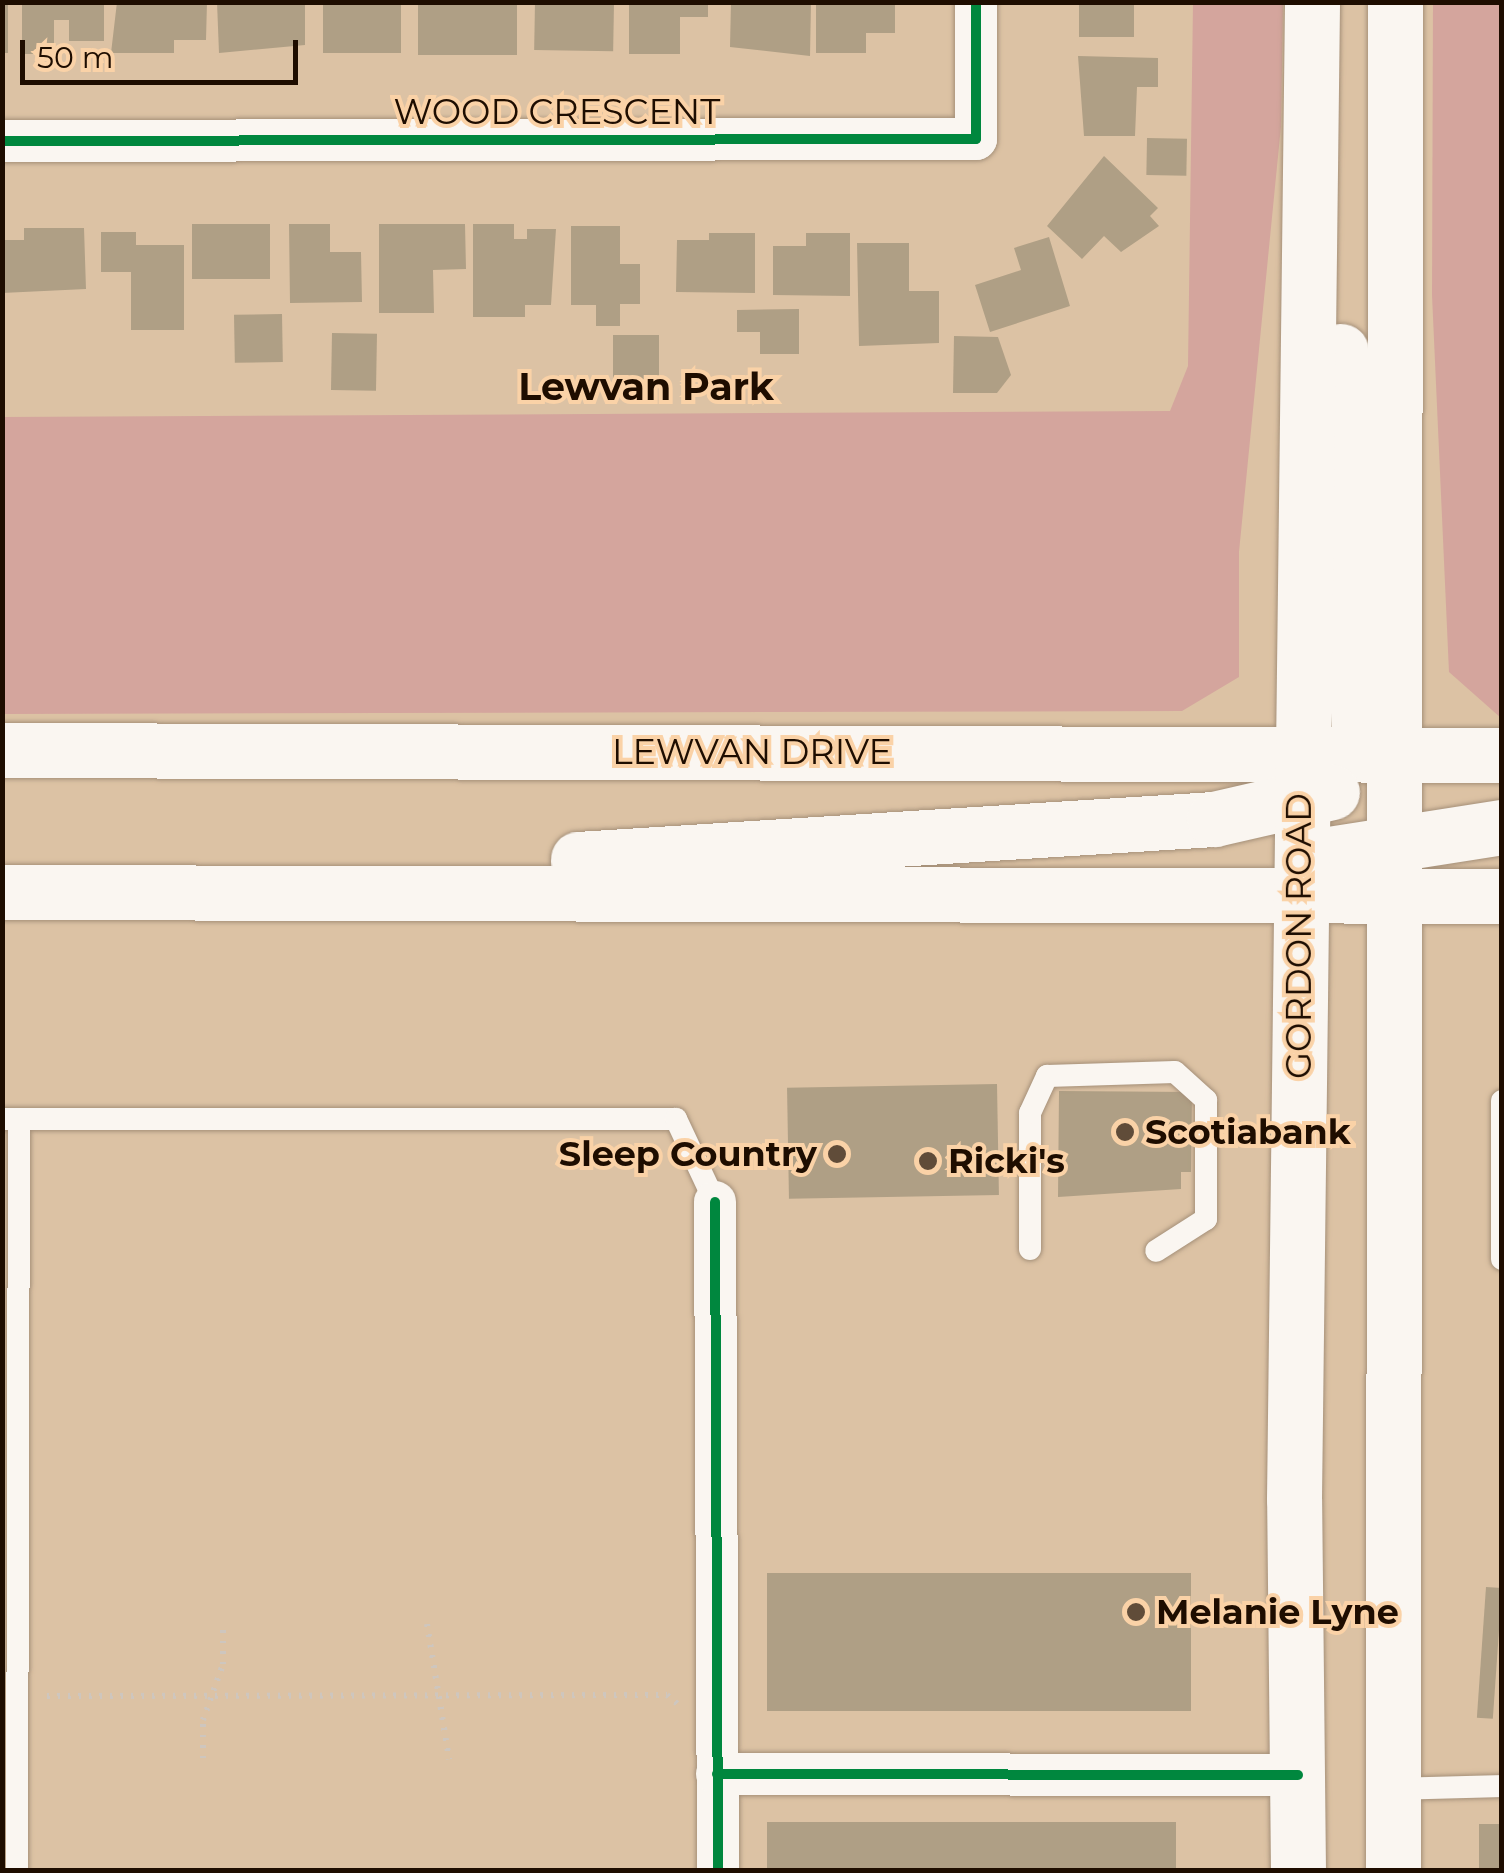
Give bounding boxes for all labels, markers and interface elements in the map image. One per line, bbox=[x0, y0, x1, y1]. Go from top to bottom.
scale bar bbox=[25, 20, 302, 82]
text: 50 m bbox=[37, 39, 114, 76]
street label: WOOD CRESCENT bbox=[394, 91, 720, 133]
district label: Lewvan Park bbox=[518, 364, 774, 410]
street label: LEWVAN DRIVE bbox=[612, 731, 892, 773]
street label: GORDON ROAD bbox=[1278, 793, 1320, 1079]
place label: Scotiabank bbox=[1145, 1111, 1351, 1153]
marker: Scotiabank bbox=[1114, 1121, 1136, 1143]
place label: Sleep Country bbox=[559, 1133, 817, 1175]
place label: Ricki's bbox=[948, 1140, 1065, 1182]
marker: Sleep Country bbox=[826, 1143, 848, 1165]
marker: Ricki's bbox=[917, 1150, 939, 1172]
place label: Melanie Lyne bbox=[1156, 1591, 1399, 1633]
marker: Melanie Lyne bbox=[1125, 1601, 1147, 1623]

